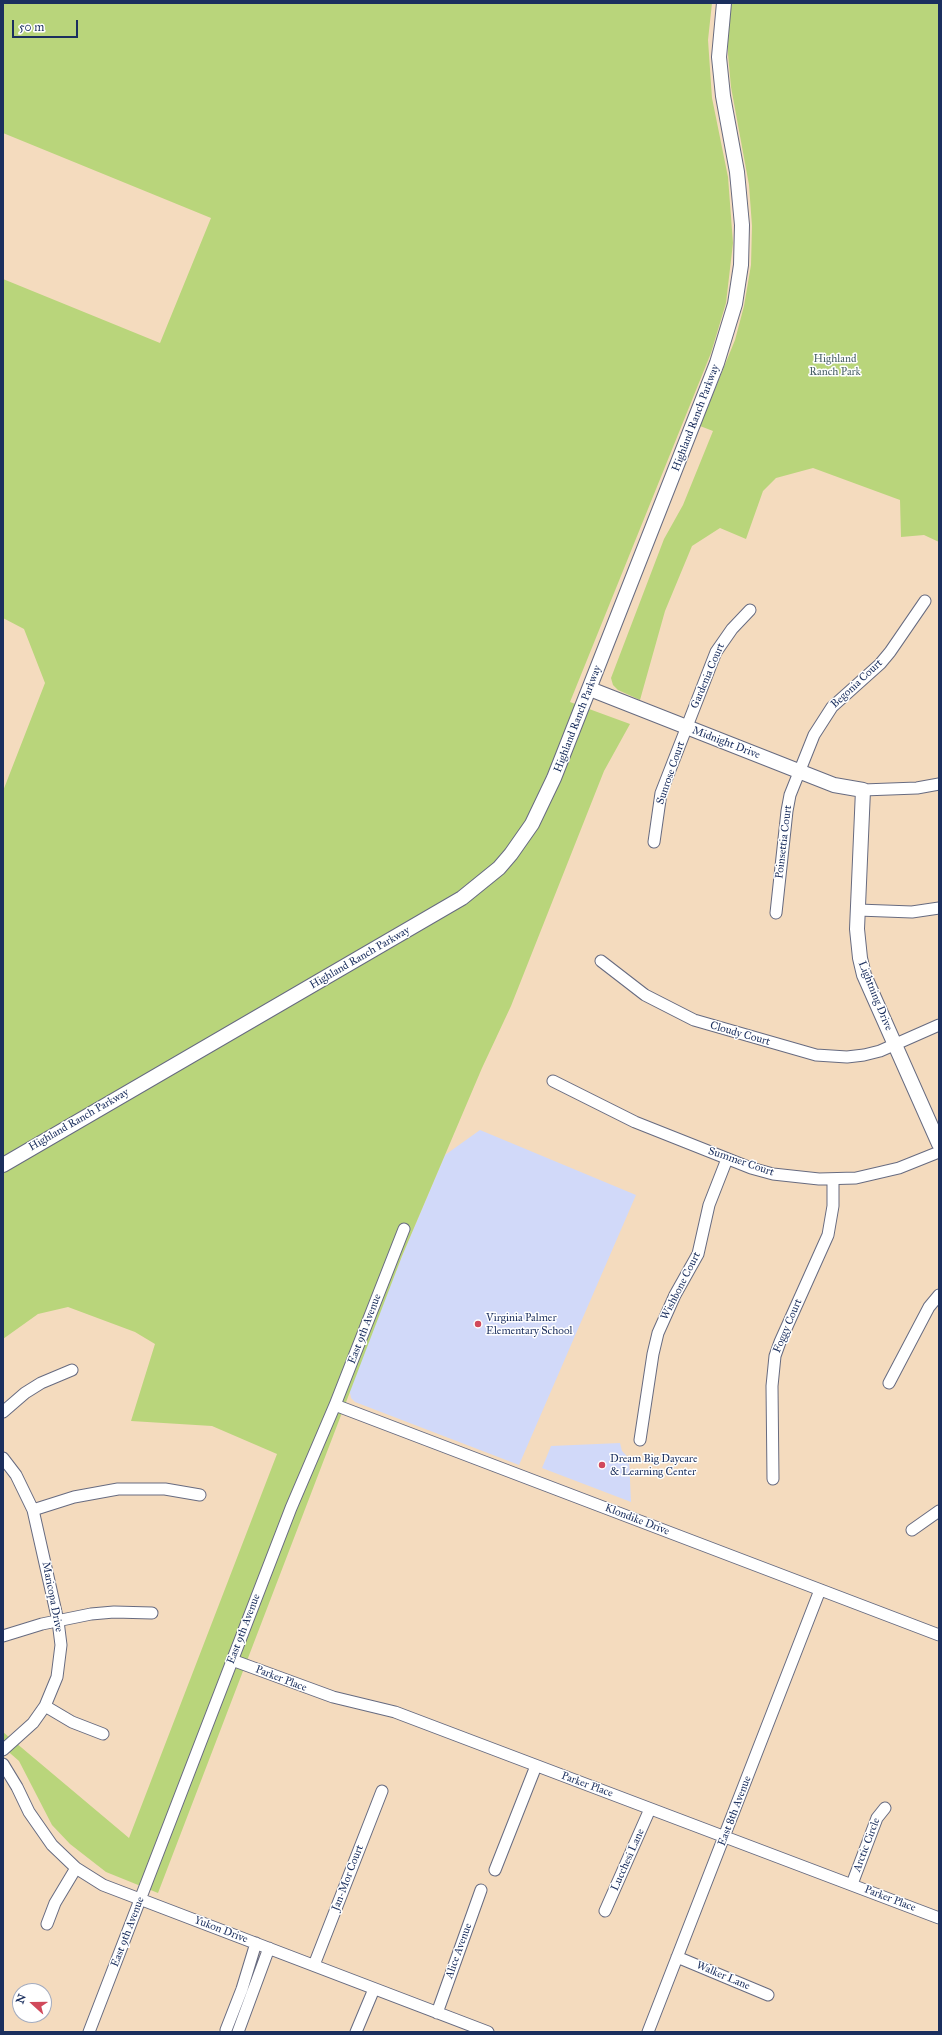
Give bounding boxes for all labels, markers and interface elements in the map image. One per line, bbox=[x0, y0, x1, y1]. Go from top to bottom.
scale bar bbox=[14, 12, 80, 38]
text: 50 m bbox=[19, 20, 44, 34]
park label: Highland Ranch Park bbox=[809, 352, 861, 378]
street label: Highland Ranch Parkway bbox=[670, 363, 722, 473]
street label: Gardenia Court bbox=[688, 641, 728, 711]
street label: Begonia Court bbox=[829, 657, 885, 711]
street label: Highland Ranch Parkway bbox=[552, 664, 604, 774]
street label: Midnight Drive bbox=[690, 724, 762, 762]
street label: Sunrose Court bbox=[654, 740, 688, 806]
street label: Poinsettia Court bbox=[773, 804, 795, 880]
street label: Highland Ranch Parkway bbox=[308, 924, 412, 992]
street label: Lightning Drive bbox=[855, 959, 895, 1033]
street label: Cloudy Court bbox=[708, 1019, 772, 1049]
street label: Highland Ranch Parkway bbox=[27, 1086, 131, 1154]
street label: Summer Court bbox=[706, 1145, 776, 1179]
street label: Wishbone Court bbox=[658, 1250, 704, 1322]
street label: East 9th Avenue bbox=[346, 1292, 384, 1366]
street label: Foggy Court bbox=[771, 1297, 805, 1355]
place label: Virginia Palmer Elementary School bbox=[486, 1311, 573, 1337]
marker: Virginia Palmer Elementary School bbox=[473, 1319, 483, 1329]
place label: Dream Big Daycare & Learning Center bbox=[610, 1452, 698, 1478]
marker: Dream Big Daycare & Learning Center bbox=[597, 1460, 607, 1470]
street label: Klondike Drive bbox=[603, 1502, 671, 1538]
street label: Maricopa Drive bbox=[39, 1561, 65, 1633]
street label: East 9th Avenue bbox=[225, 1592, 263, 1666]
street label: Parker Place bbox=[253, 1663, 309, 1695]
street label: Parker Place bbox=[559, 1770, 615, 1800]
street label: East 8th Avenue bbox=[716, 1774, 754, 1848]
street label: Arctic Circle bbox=[851, 1816, 883, 1874]
street label: Lucchesi Lane bbox=[608, 1827, 648, 1893]
street label: Jan-Mor Court bbox=[329, 1843, 367, 1913]
street label: Parker Place bbox=[862, 1883, 918, 1915]
street label: East 9th Avenue bbox=[109, 1895, 147, 1969]
street label: Yukon Drive bbox=[192, 1914, 250, 1946]
street label: Alice Avenue bbox=[443, 1922, 475, 1980]
street label: Walker Lane bbox=[694, 1959, 752, 1993]
north arrow bbox=[12, 1983, 52, 2023]
text: N bbox=[14, 1992, 29, 2006]

